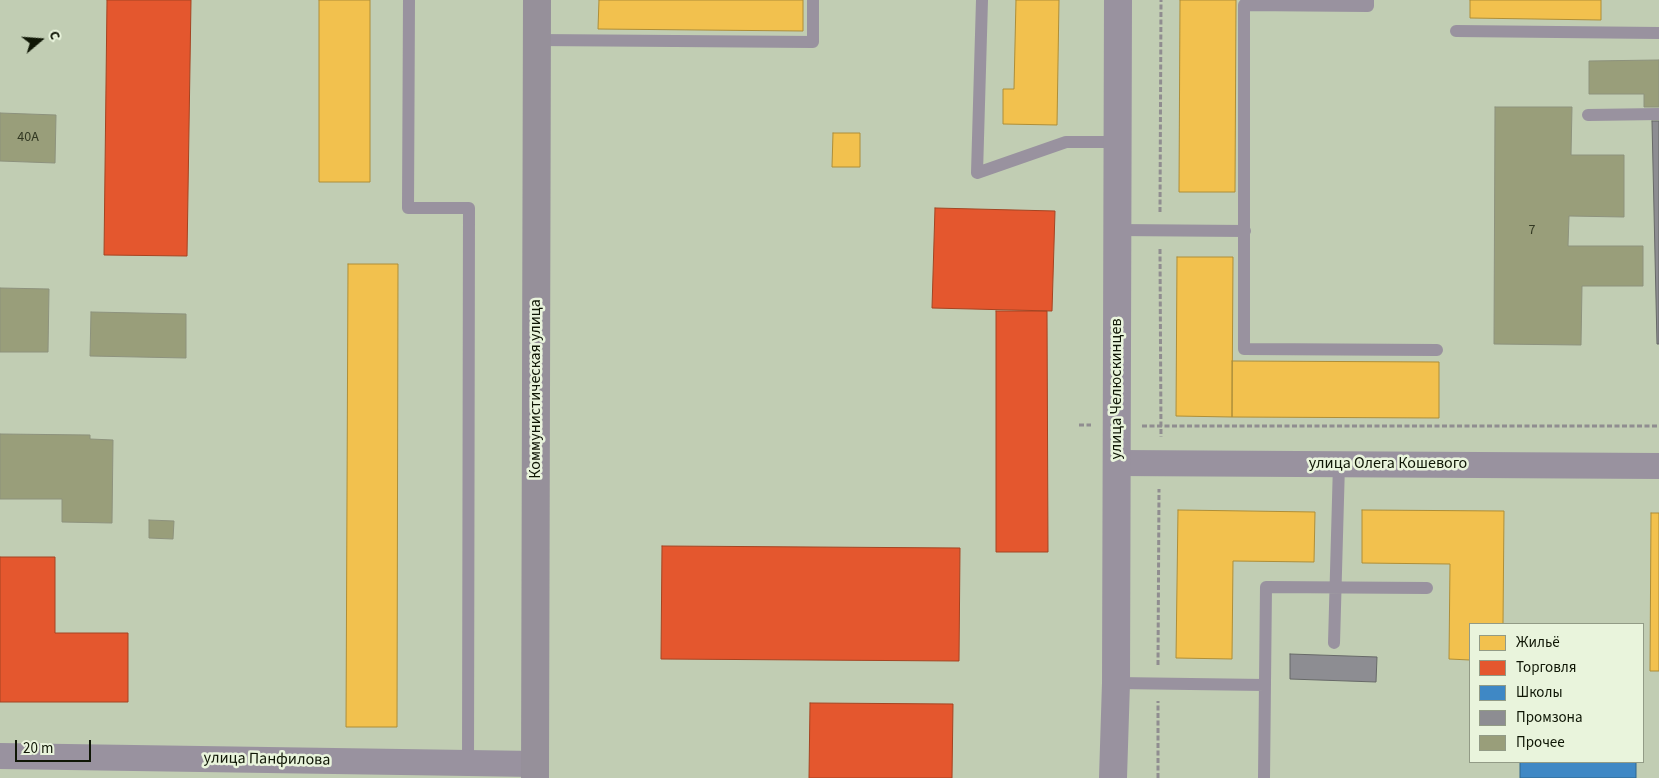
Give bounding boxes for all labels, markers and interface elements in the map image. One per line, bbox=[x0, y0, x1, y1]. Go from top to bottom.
north arrow bbox=[15, 15, 65, 65]
text: С bbox=[43, 28, 65, 42]
house number: 40А bbox=[17, 130, 39, 146]
house number: 7 bbox=[1529, 223, 1535, 239]
street label: Коммунистическая улица bbox=[526, 299, 546, 479]
street label: улица Челюскинцев bbox=[1107, 318, 1127, 460]
street label: улица Олега Кошевого bbox=[1309, 454, 1467, 474]
legend bbox=[1469, 623, 1644, 763]
text: Жильё bbox=[1516, 632, 1560, 653]
text: Торговля bbox=[1516, 657, 1576, 678]
text: Школы bbox=[1516, 682, 1563, 703]
text: Промзона bbox=[1516, 707, 1583, 728]
scale bar bbox=[18, 730, 94, 762]
text: Прочее bbox=[1516, 732, 1565, 753]
text: 20 m bbox=[23, 738, 53, 759]
street label: улица Панфилова bbox=[204, 749, 330, 771]

